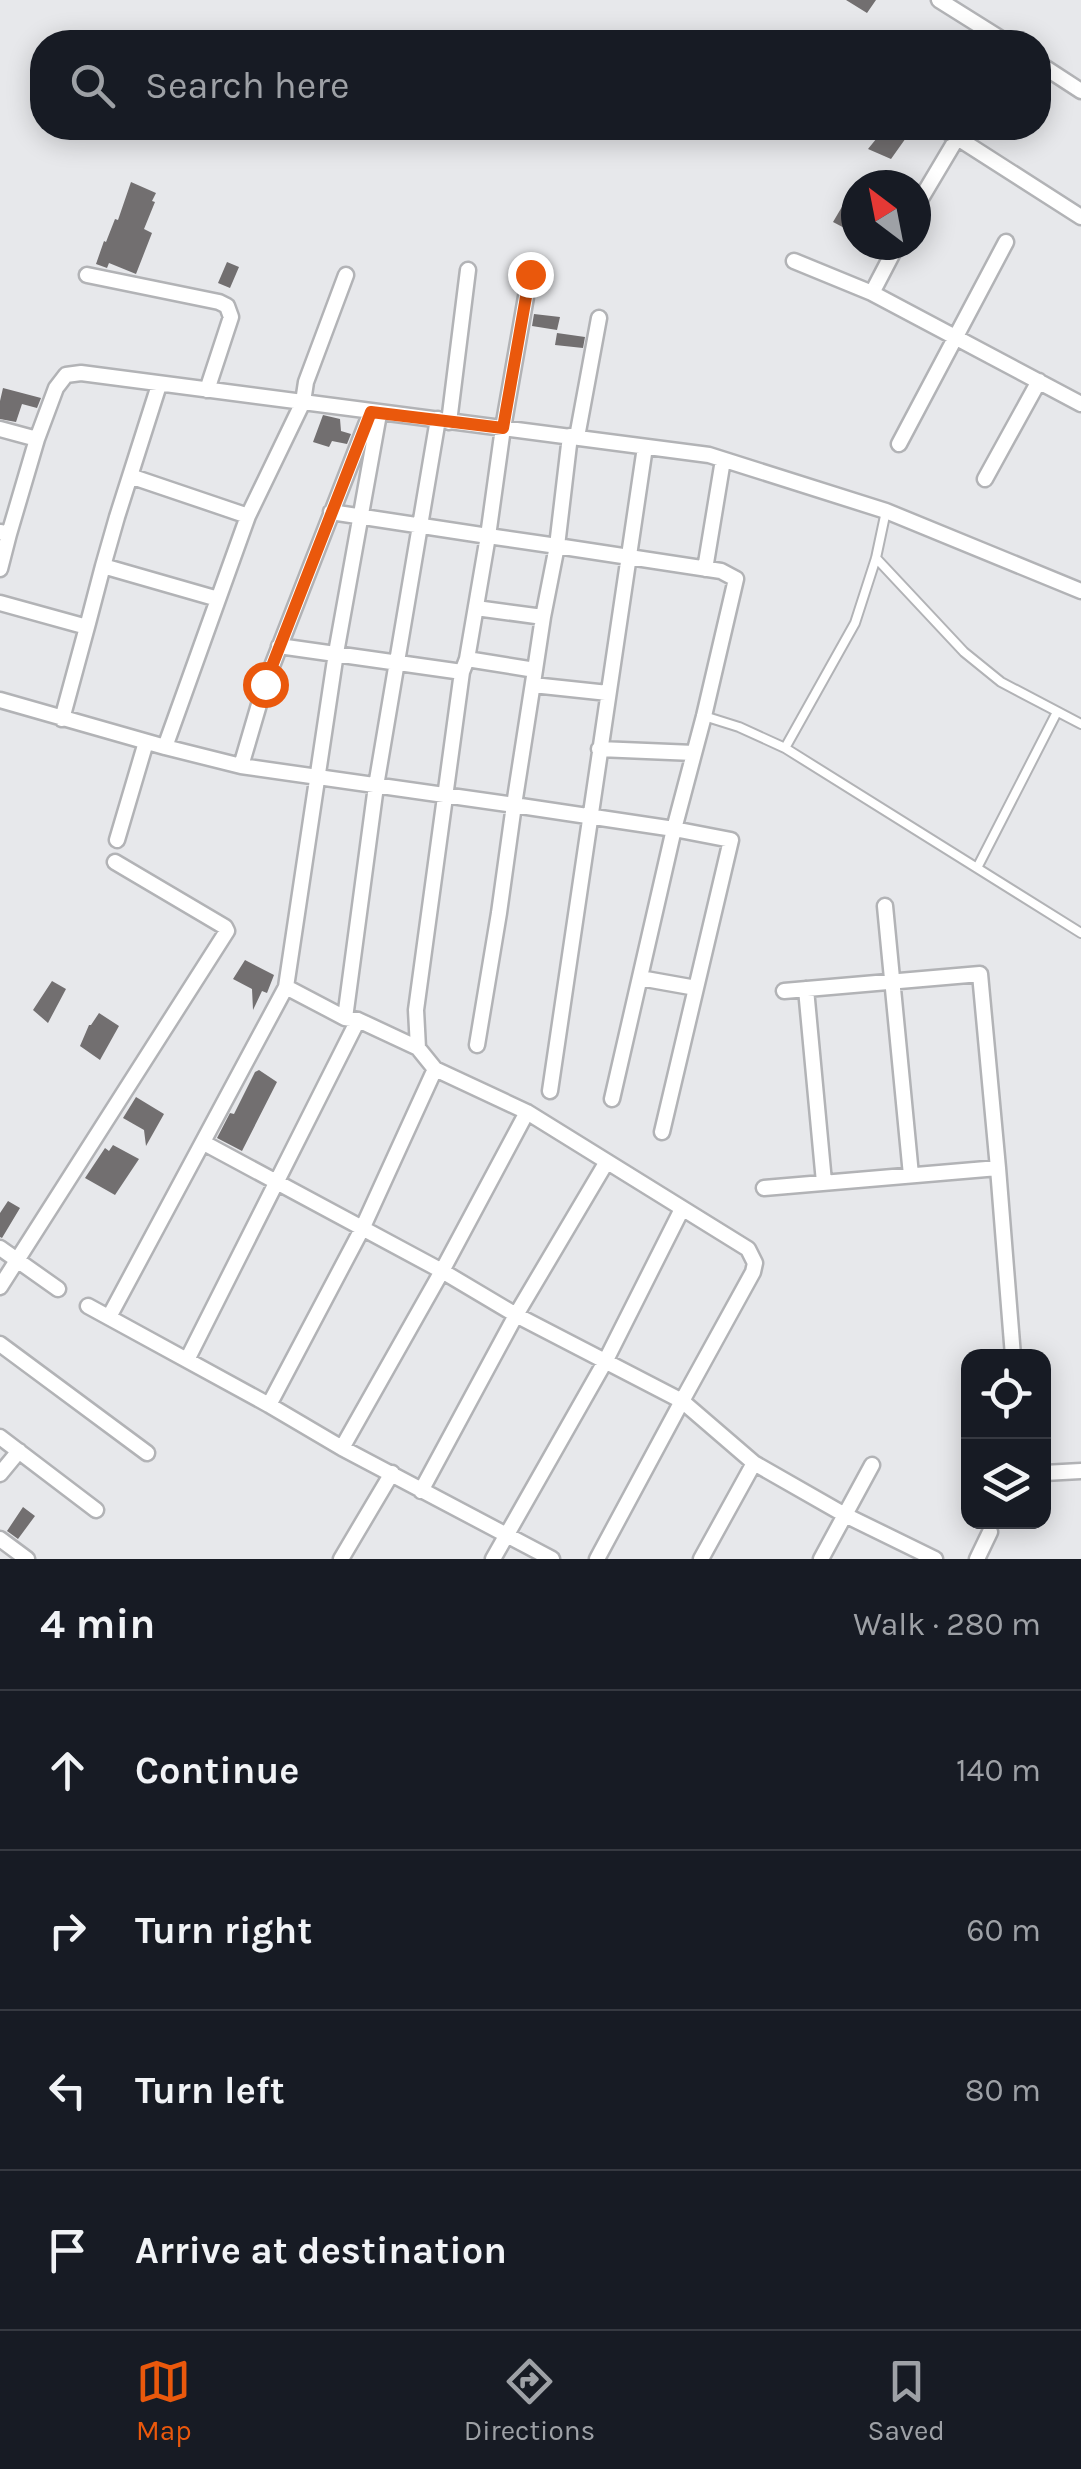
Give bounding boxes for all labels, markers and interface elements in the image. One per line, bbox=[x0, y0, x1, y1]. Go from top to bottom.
search box bbox=[30, 30, 1051, 140]
icon: search bbox=[65, 58, 120, 113]
text: Search here bbox=[145, 63, 349, 108]
north arrow bbox=[841, 170, 931, 260]
route end bbox=[508, 252, 554, 298]
route start bbox=[243, 662, 289, 708]
map controls bbox=[961, 1349, 1051, 1529]
button: locate bbox=[961, 1349, 1051, 1439]
button: layers bbox=[961, 1439, 1051, 1529]
text: 4 min bbox=[40, 1599, 155, 1649]
text: Walk · 280 m bbox=[853, 1606, 1041, 1643]
icon: ahead bbox=[40, 1743, 95, 1798]
text: Continue bbox=[135, 1748, 299, 1793]
text: 140 m bbox=[956, 1752, 1041, 1789]
icon: right bbox=[40, 1903, 95, 1958]
text: Turn right bbox=[135, 1908, 312, 1953]
text: 60 m bbox=[966, 1912, 1041, 1949]
icon: left bbox=[40, 2063, 95, 2118]
text: Turn left bbox=[135, 2068, 285, 2113]
text: 80 m bbox=[965, 2072, 1041, 2109]
icon: arrive bbox=[40, 2223, 95, 2278]
text: Arrive at destination bbox=[135, 2228, 507, 2273]
tab: Map bbox=[136, 2354, 192, 2447]
tab: Directions bbox=[464, 2354, 595, 2447]
tab: Saved bbox=[867, 2354, 945, 2447]

